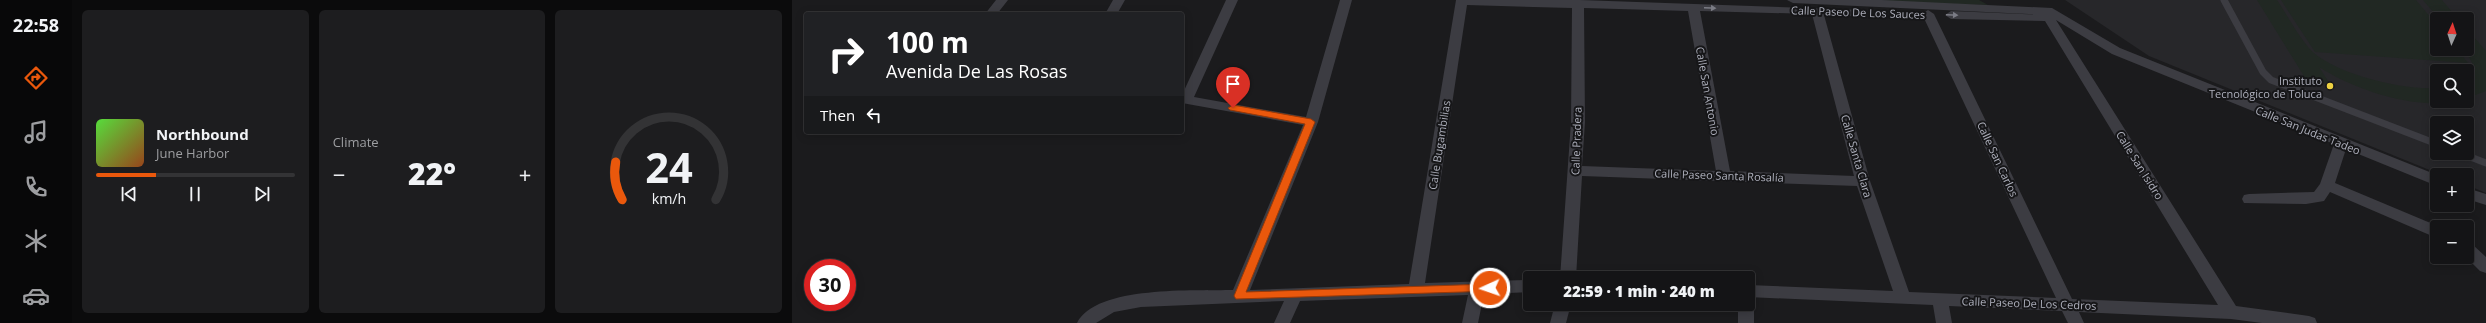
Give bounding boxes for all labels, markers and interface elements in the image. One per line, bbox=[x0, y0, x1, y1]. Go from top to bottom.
street label: Calle Paseo De Los Sauces bbox=[1791, 2, 1925, 22]
one-way arrow bbox=[1704, 5, 1717, 11]
one-way arrow bbox=[1946, 12, 1958, 19]
north arrow bbox=[2430, 12, 2474, 56]
map controls bbox=[2430, 12, 2474, 264]
text: 22:58 bbox=[13, 13, 59, 37]
text: 100 m bbox=[886, 23, 969, 61]
icon: right bbox=[820, 28, 872, 80]
street label: Calle San Antonio bbox=[1693, 45, 1723, 137]
text: Avenida De Las Rosas bbox=[886, 59, 1067, 83]
icon: directions bbox=[22, 64, 50, 92]
button: search bbox=[2430, 64, 2474, 108]
pin bbox=[1216, 67, 1250, 108]
icon: arrive bbox=[1222, 73, 1244, 95]
place label: Instituto Tecnológico de Toluca bbox=[2209, 73, 2322, 101]
marker: Instituto Tecnológico de Toluca bbox=[2325, 81, 2335, 91]
street label: Calle Bugambilias bbox=[1425, 99, 1453, 191]
street label: Calle San Judas Tadeo bbox=[2253, 102, 2363, 158]
icon: left bbox=[863, 104, 885, 126]
text: Then bbox=[820, 105, 855, 125]
street label: Calle Pradera bbox=[1567, 107, 1585, 175]
street label: Calle Santa Clara bbox=[1838, 113, 1876, 199]
button: layers bbox=[2430, 116, 2474, 160]
icon: music bbox=[22, 118, 50, 146]
street label: Calle San Carlos bbox=[1974, 119, 2022, 199]
text: Northbound bbox=[156, 124, 249, 144]
street label: Calle San Isidro bbox=[2113, 128, 2167, 203]
text: Climate bbox=[333, 133, 379, 151]
text: 24 bbox=[645, 138, 693, 194]
text: June Harbor bbox=[156, 144, 229, 162]
text: 22° bbox=[408, 153, 456, 194]
text: − bbox=[333, 159, 345, 189]
text: + bbox=[519, 159, 531, 189]
street label: Calle Paseo Santa Rosalía bbox=[1654, 165, 1784, 185]
button: + bbox=[2430, 168, 2474, 212]
icon: phone bbox=[22, 173, 50, 201]
icon: previous bbox=[118, 183, 140, 205]
icon: pause bbox=[184, 183, 206, 205]
icon: next bbox=[251, 183, 273, 205]
text: km/h bbox=[651, 188, 686, 207]
button: − bbox=[2430, 220, 2474, 264]
icon: climate bbox=[22, 227, 50, 255]
speed limit sign: 30 bbox=[804, 259, 856, 311]
position arrow bbox=[1469, 267, 1511, 309]
text: 22:59 · 1 min · 240 m bbox=[1563, 281, 1715, 301]
icon: car bbox=[22, 282, 50, 310]
street label: Calle Paseo De Los Cedros bbox=[1961, 293, 2097, 313]

